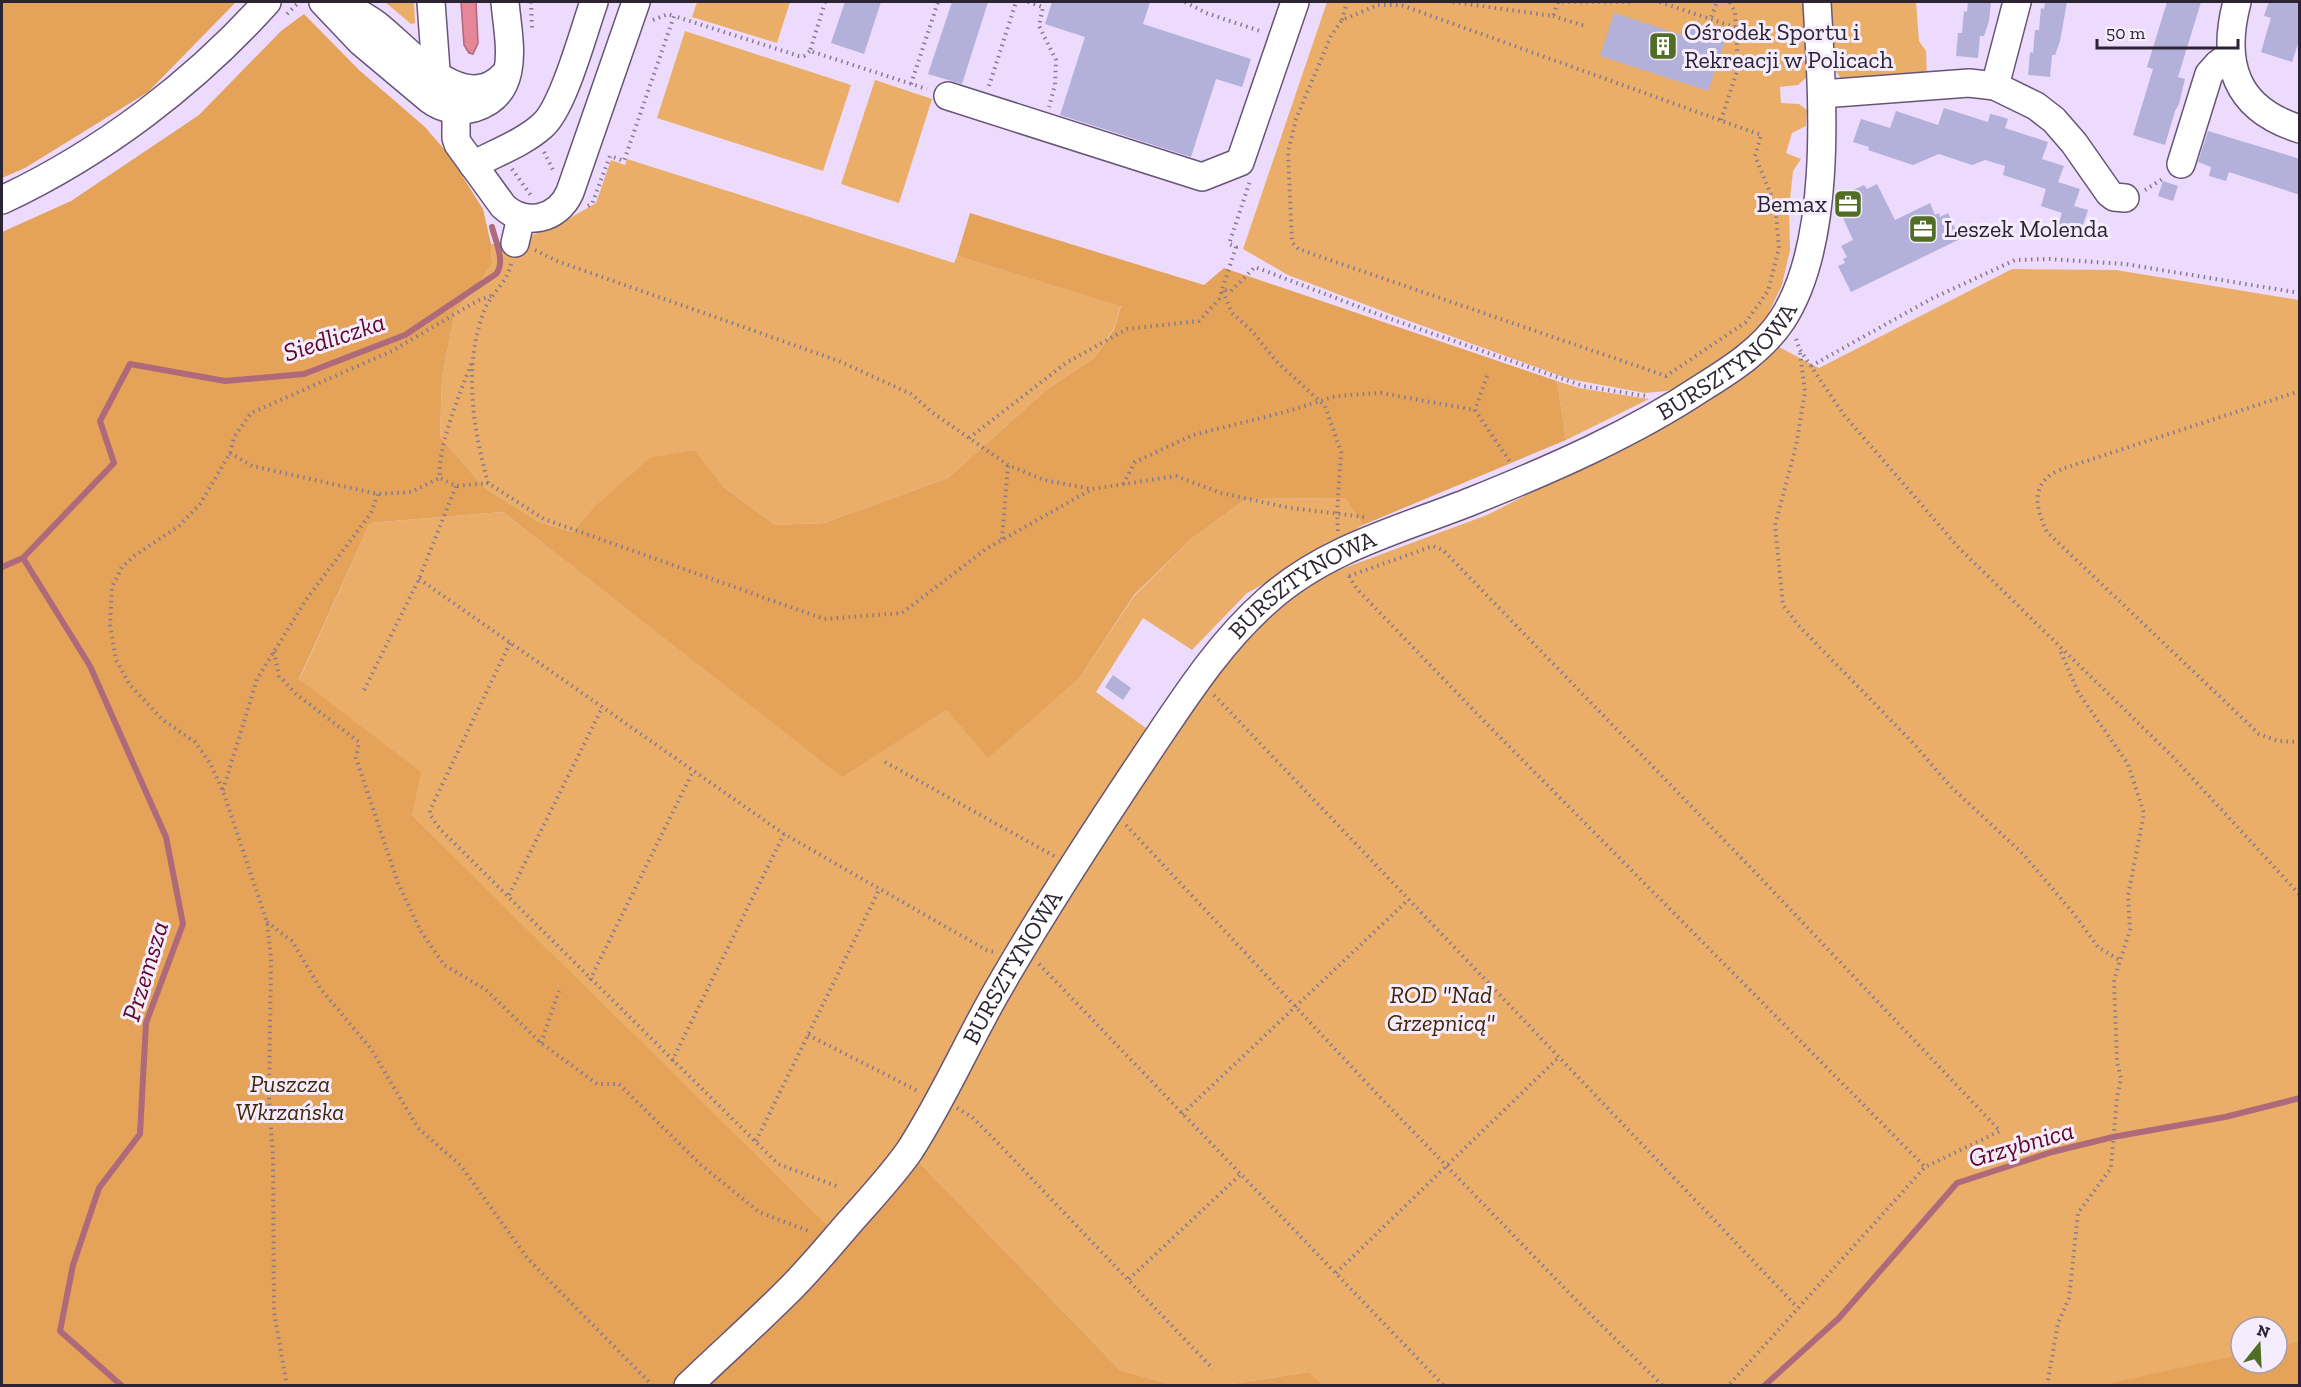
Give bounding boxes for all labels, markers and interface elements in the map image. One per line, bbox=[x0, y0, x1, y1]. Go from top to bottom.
scale bar bbox=[2097, 12, 2238, 50]
place label: Ośrodek Sportu i Rekreacji w Policach bbox=[1684, 17, 1894, 74]
text: 50 m bbox=[2106, 22, 2146, 44]
building icon: Ośrodek Sportu i Rekreacji w Policach bbox=[1647, 30, 1679, 62]
office icon: Bemax bbox=[1832, 188, 1864, 220]
place label: Bemax bbox=[1757, 189, 1827, 218]
office icon: Leszek Molenda bbox=[1907, 213, 1939, 245]
place label: Leszek Molenda bbox=[1944, 214, 2109, 243]
street label: BURSZTYNOWA bbox=[1651, 297, 1803, 426]
water label: Siedliczka bbox=[279, 306, 389, 368]
street label: BURSZTYNOWA bbox=[1222, 524, 1380, 645]
street label: BURSZTYNOWA bbox=[956, 884, 1068, 1049]
water label: Przemsza bbox=[115, 917, 175, 1025]
park label: ROD "Nad Grzepnicą" bbox=[1387, 980, 1495, 1037]
park label: Puszcza Wkrzańska bbox=[236, 1069, 344, 1126]
water label: Grzybnica bbox=[1965, 1114, 2077, 1174]
north arrow bbox=[2229, 1315, 2289, 1375]
text: N bbox=[2255, 1320, 2272, 1342]

